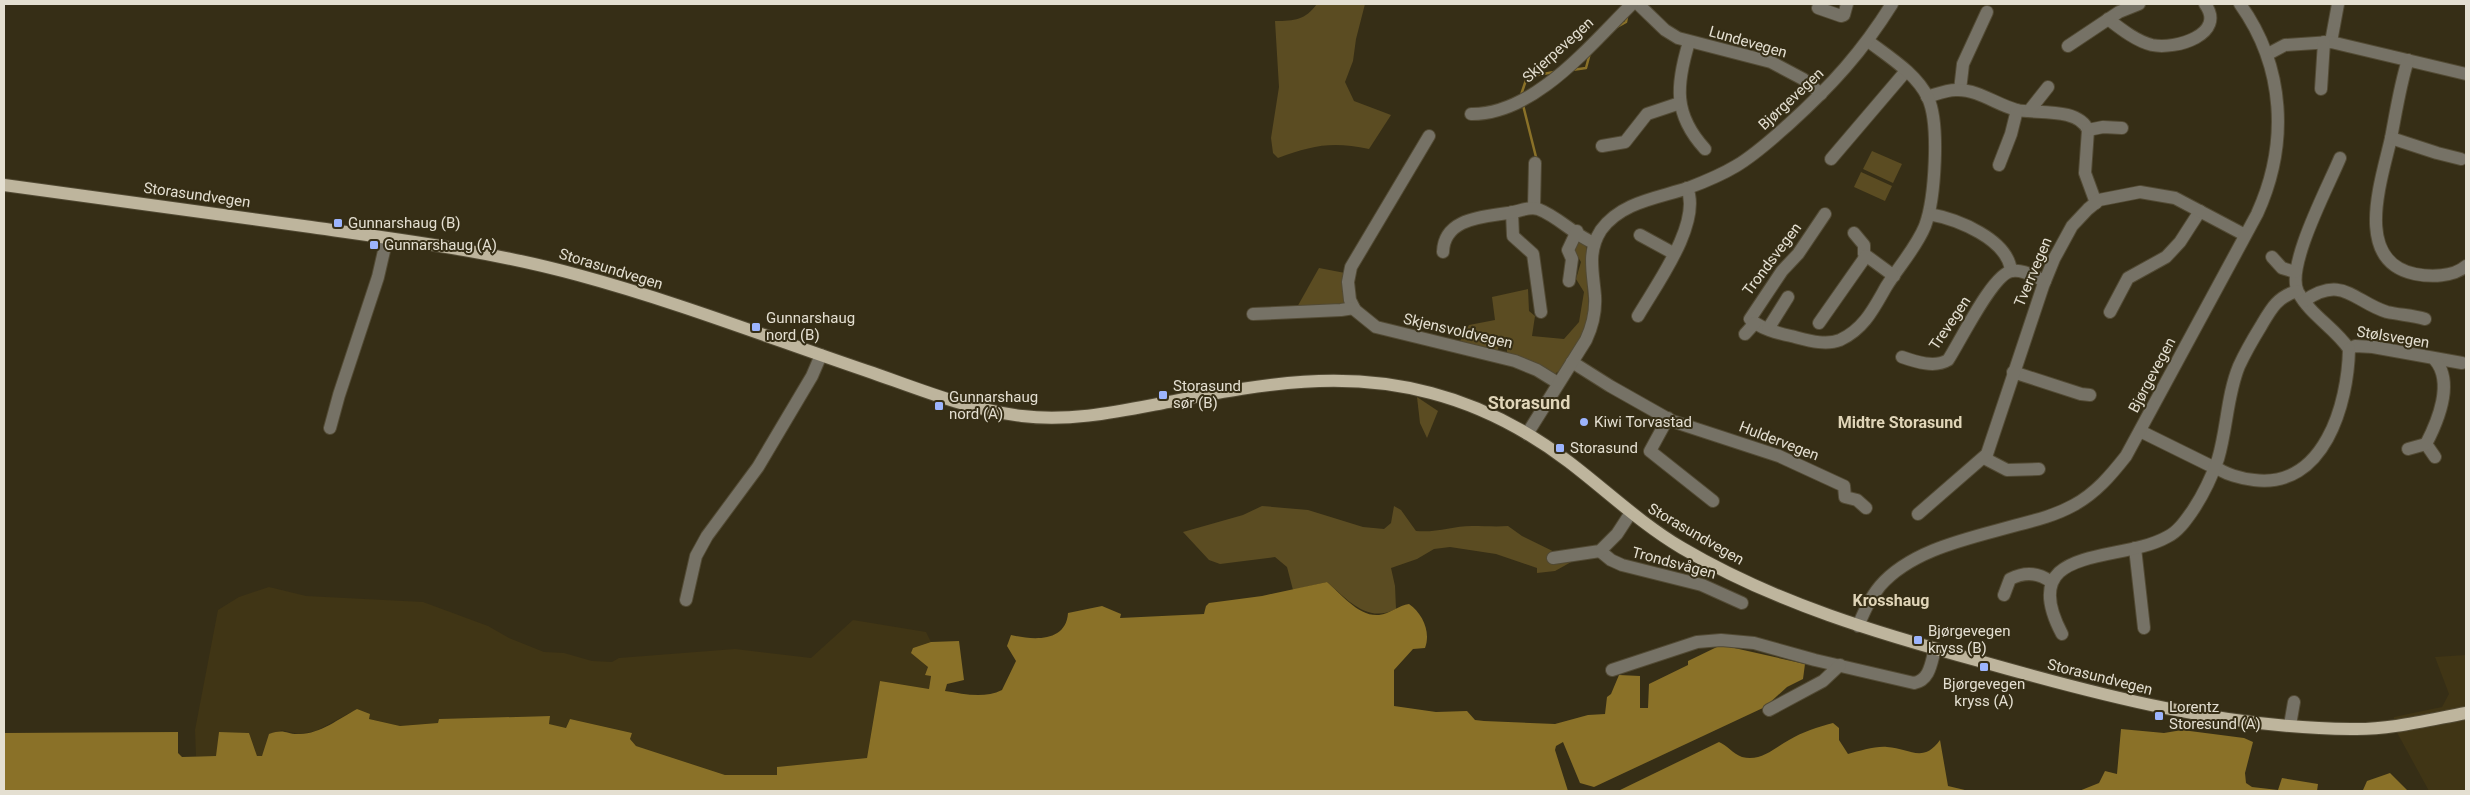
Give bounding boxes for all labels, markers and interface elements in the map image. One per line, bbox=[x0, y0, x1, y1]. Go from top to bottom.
street label: Skjerpevegen bbox=[1519, 13, 1597, 87]
street label: Lundevegen bbox=[1707, 22, 1789, 62]
street label: Bjørgevegen bbox=[1755, 64, 1827, 134]
street label: Storasundvegen bbox=[142, 179, 252, 211]
place label: Gunnarshaug (B) bbox=[348, 214, 461, 232]
marker: Gunnarshaug (B) bbox=[332, 217, 344, 229]
street label: Trondsvegen bbox=[1739, 219, 1805, 299]
street label: Tverrvegen bbox=[2010, 235, 2056, 309]
place label: Gunnarshaug (A) bbox=[384, 236, 497, 254]
marker: Gunnarshaug (A) bbox=[368, 239, 380, 251]
street label: Storasundvegen bbox=[557, 245, 665, 293]
street label: Trevegen bbox=[1925, 293, 1975, 353]
place label: Gunnarshaug nord (B) bbox=[766, 309, 855, 344]
street label: Skjensvoldvegen bbox=[1402, 310, 1514, 352]
marker: Gunnarshaug nord (B) bbox=[750, 321, 762, 333]
street label: Stølsvegen bbox=[2355, 322, 2431, 352]
street label: Bjørgevegen bbox=[2125, 334, 2179, 416]
place label: Storasund sør (B) bbox=[1173, 377, 1241, 412]
place label: Gunnarshaug nord (A) bbox=[949, 388, 1038, 423]
marker: Storasund sør (B) bbox=[1157, 389, 1169, 401]
district label: Storasund bbox=[1488, 392, 1570, 413]
marker: Gunnarshaug nord (A) bbox=[933, 400, 945, 412]
place label: Kiwi Torvastad bbox=[1594, 413, 1692, 431]
district label: Midtre Storasund bbox=[1838, 413, 1962, 432]
marker: Kiwi Torvastad bbox=[1578, 416, 1590, 428]
street label: Huldervegen bbox=[1737, 418, 1821, 464]
place label: Storasund bbox=[1570, 439, 1638, 457]
marker: Storasund bbox=[1554, 442, 1566, 454]
street label: Storasundvegen bbox=[1645, 499, 1747, 569]
street label: Trondsvågen bbox=[1630, 543, 1718, 583]
district label: Krosshaug bbox=[1853, 591, 1929, 610]
place label: Bjørgevegen kryss (B) bbox=[1928, 622, 2010, 657]
marker: Bjørgevegen kryss (B) bbox=[1912, 634, 1924, 646]
street label: Storasundvegen bbox=[2046, 655, 2154, 699]
marker: Bjørgevegen kryss (A) bbox=[1978, 661, 1990, 673]
place label: Bjørgevegen kryss (A) bbox=[1943, 675, 2025, 710]
place label: Lorentz Storesund (A) bbox=[2169, 698, 2261, 733]
marker: Lorentz Storesund (A) bbox=[2153, 710, 2165, 722]

